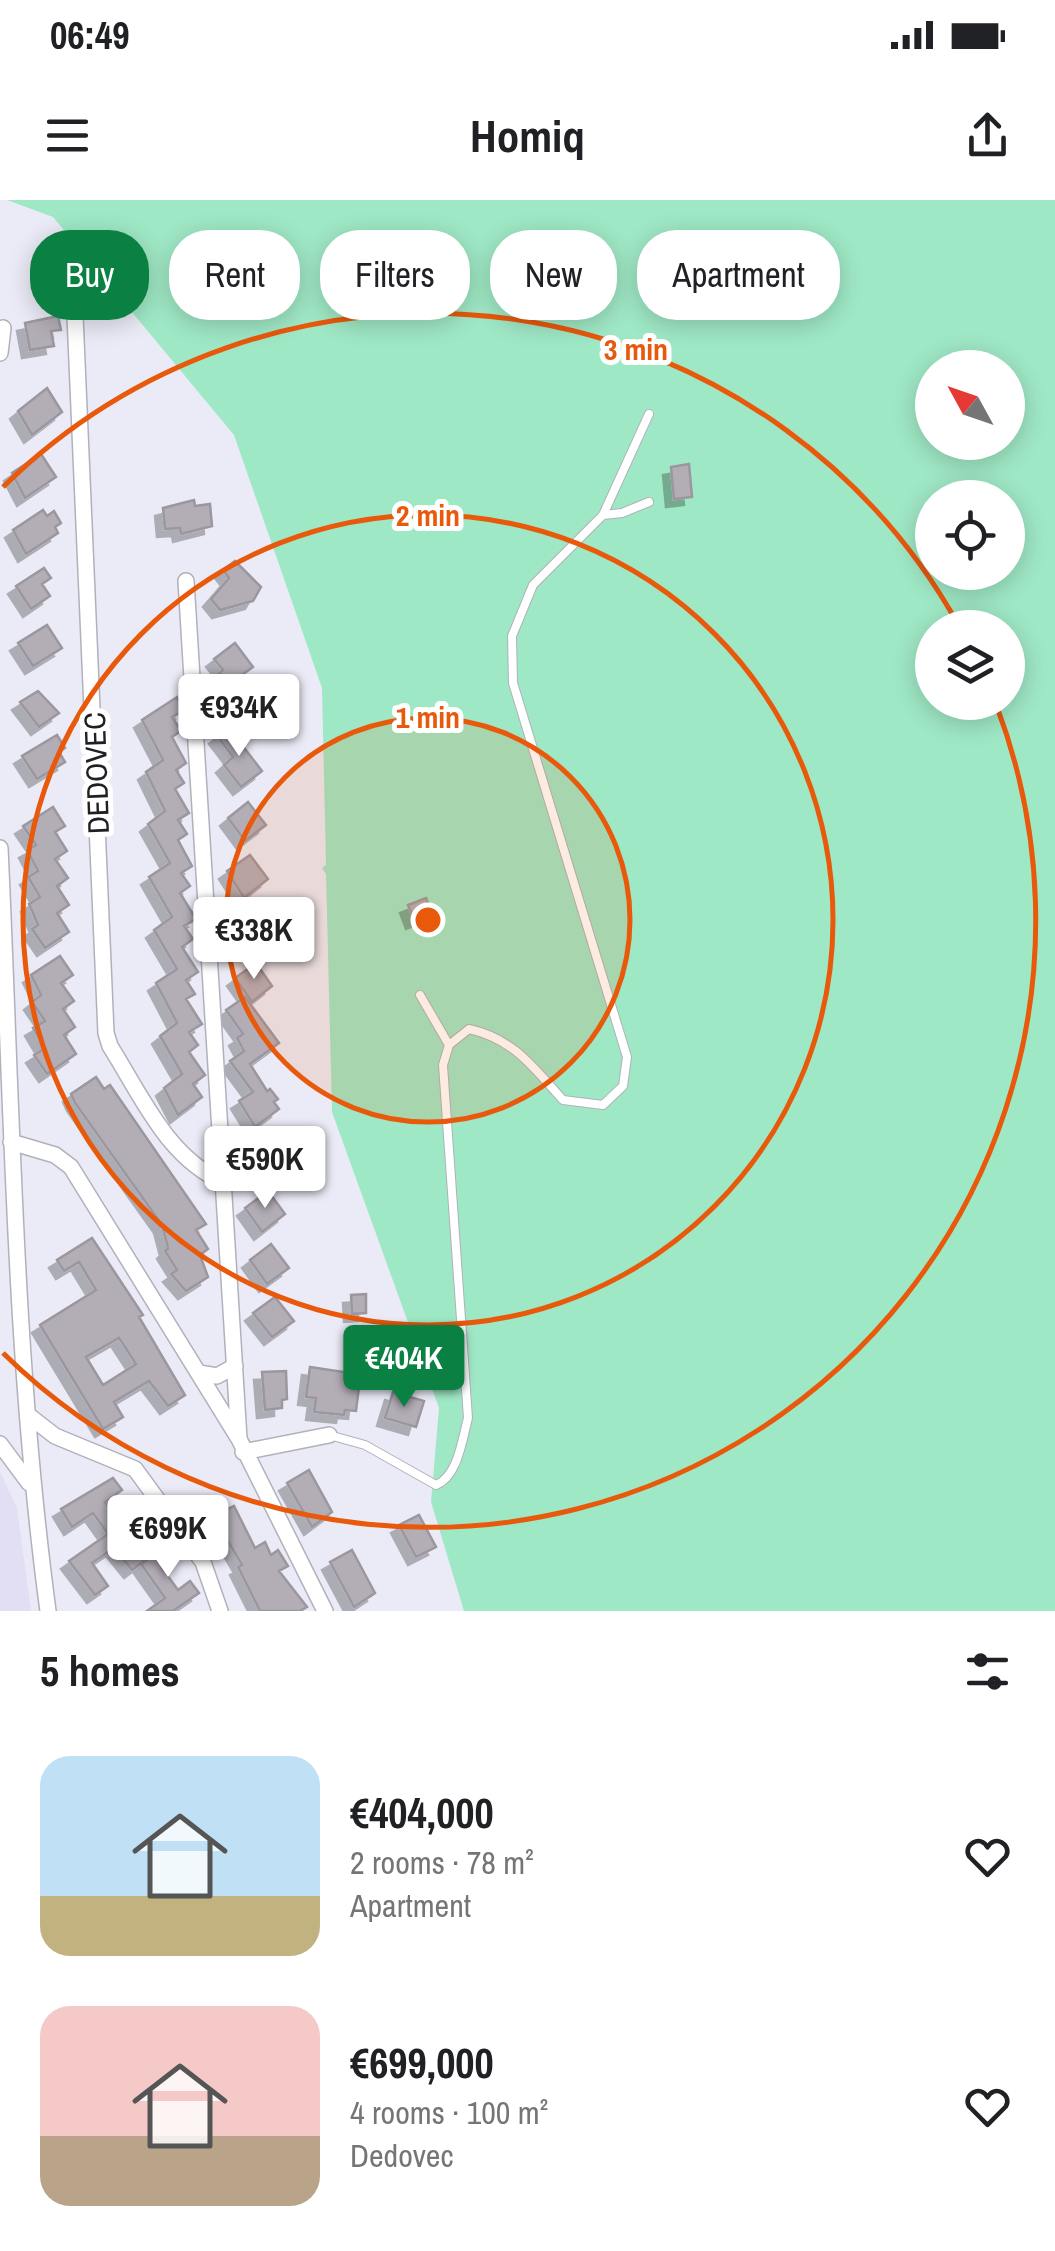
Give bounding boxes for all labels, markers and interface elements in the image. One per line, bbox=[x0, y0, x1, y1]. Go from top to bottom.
text: 06:49 bbox=[50, 10, 130, 61]
text: Homiq bbox=[470, 105, 585, 166]
icon: menu bbox=[40, 108, 95, 163]
icon: share bbox=[960, 108, 1015, 163]
chip: Buy bbox=[30, 230, 149, 320]
chip: Rent bbox=[169, 230, 300, 320]
chip: Filters bbox=[320, 230, 470, 320]
chip: New bbox=[490, 230, 617, 320]
chip: Apartment bbox=[637, 230, 840, 320]
text: 3 min bbox=[604, 329, 668, 369]
north arrow bbox=[915, 350, 1025, 460]
map controls bbox=[915, 350, 1025, 720]
button: locate bbox=[915, 480, 1025, 590]
text: 2 min bbox=[396, 495, 460, 535]
button: layers bbox=[915, 610, 1025, 720]
pin: €934K bbox=[169, 674, 309, 759]
text: €934K bbox=[200, 685, 278, 728]
text: 1 min bbox=[396, 697, 460, 737]
street label: DEDOVEC bbox=[74, 712, 118, 834]
pin: €338K bbox=[184, 897, 324, 982]
centre of rings bbox=[410, 902, 446, 938]
text: €338K bbox=[215, 908, 293, 951]
pin: €590K bbox=[195, 1126, 335, 1211]
text: €590K bbox=[226, 1137, 304, 1180]
pin: €404K bbox=[334, 1325, 474, 1410]
text: €404K bbox=[365, 1336, 443, 1379]
pin: €699K bbox=[98, 1495, 238, 1580]
text: €699K bbox=[129, 1506, 207, 1549]
text: 5 homes bbox=[40, 1643, 180, 1699]
icon: filters bbox=[960, 1644, 1015, 1699]
text: €404,000 bbox=[350, 1785, 494, 1841]
icon: home bbox=[120, 1796, 240, 1916]
icon: heart bbox=[960, 1829, 1015, 1884]
text: 2 rooms · 78 m² bbox=[350, 1841, 534, 1884]
text: Apartment bbox=[350, 1884, 471, 1927]
text: €699,000 bbox=[350, 2035, 494, 2091]
icon: home bbox=[120, 2046, 240, 2166]
icon: heart bbox=[960, 2079, 1015, 2134]
text: 4 rooms · 100 m² bbox=[350, 2091, 548, 2134]
text: Dedovec bbox=[350, 2134, 454, 2177]

